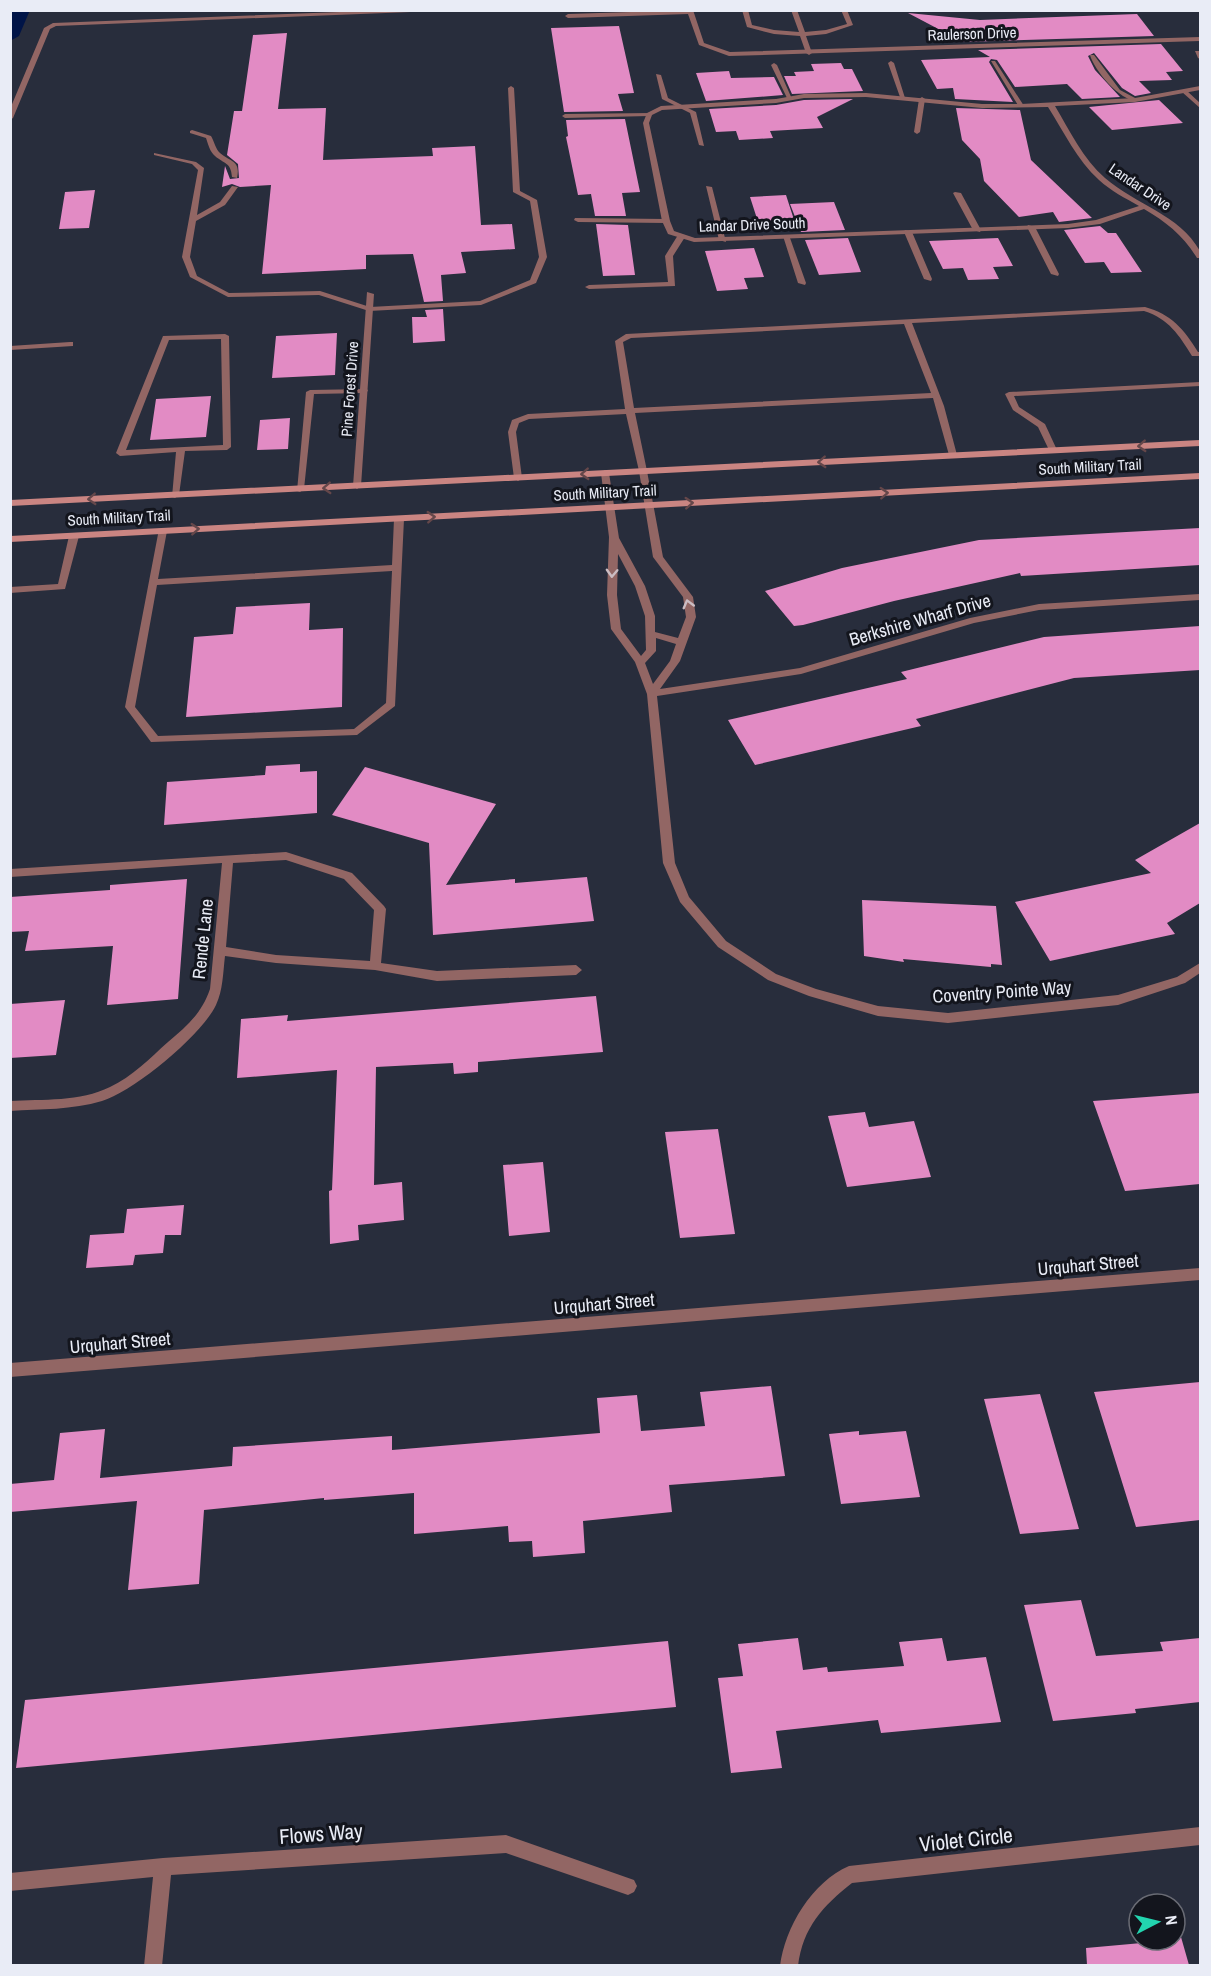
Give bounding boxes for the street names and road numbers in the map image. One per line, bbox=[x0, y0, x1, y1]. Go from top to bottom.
street label: Raulerson Drive bbox=[927, 21, 1017, 46]
street label: Landar Drive bbox=[1105, 158, 1176, 215]
street label: Landar Drive South bbox=[698, 212, 806, 237]
street label: Pine Forest Drive bbox=[336, 340, 363, 437]
street label: South Military Trail bbox=[1038, 453, 1142, 480]
street label: South Military Trail bbox=[553, 479, 657, 506]
street label: South Military Trail bbox=[67, 504, 171, 531]
street label: Berkshire Wharf Drive bbox=[846, 587, 993, 652]
street label: Rende Lane bbox=[186, 898, 219, 980]
street label: Coventry Pointe Way bbox=[932, 974, 1073, 1009]
street label: Urquhart Street bbox=[1037, 1248, 1139, 1281]
street label: Urquhart Street bbox=[553, 1287, 655, 1320]
street label: Urquhart Street bbox=[69, 1326, 171, 1359]
street label: Flows Way bbox=[278, 1816, 364, 1851]
street label: Violet Circle bbox=[918, 1820, 1014, 1859]

